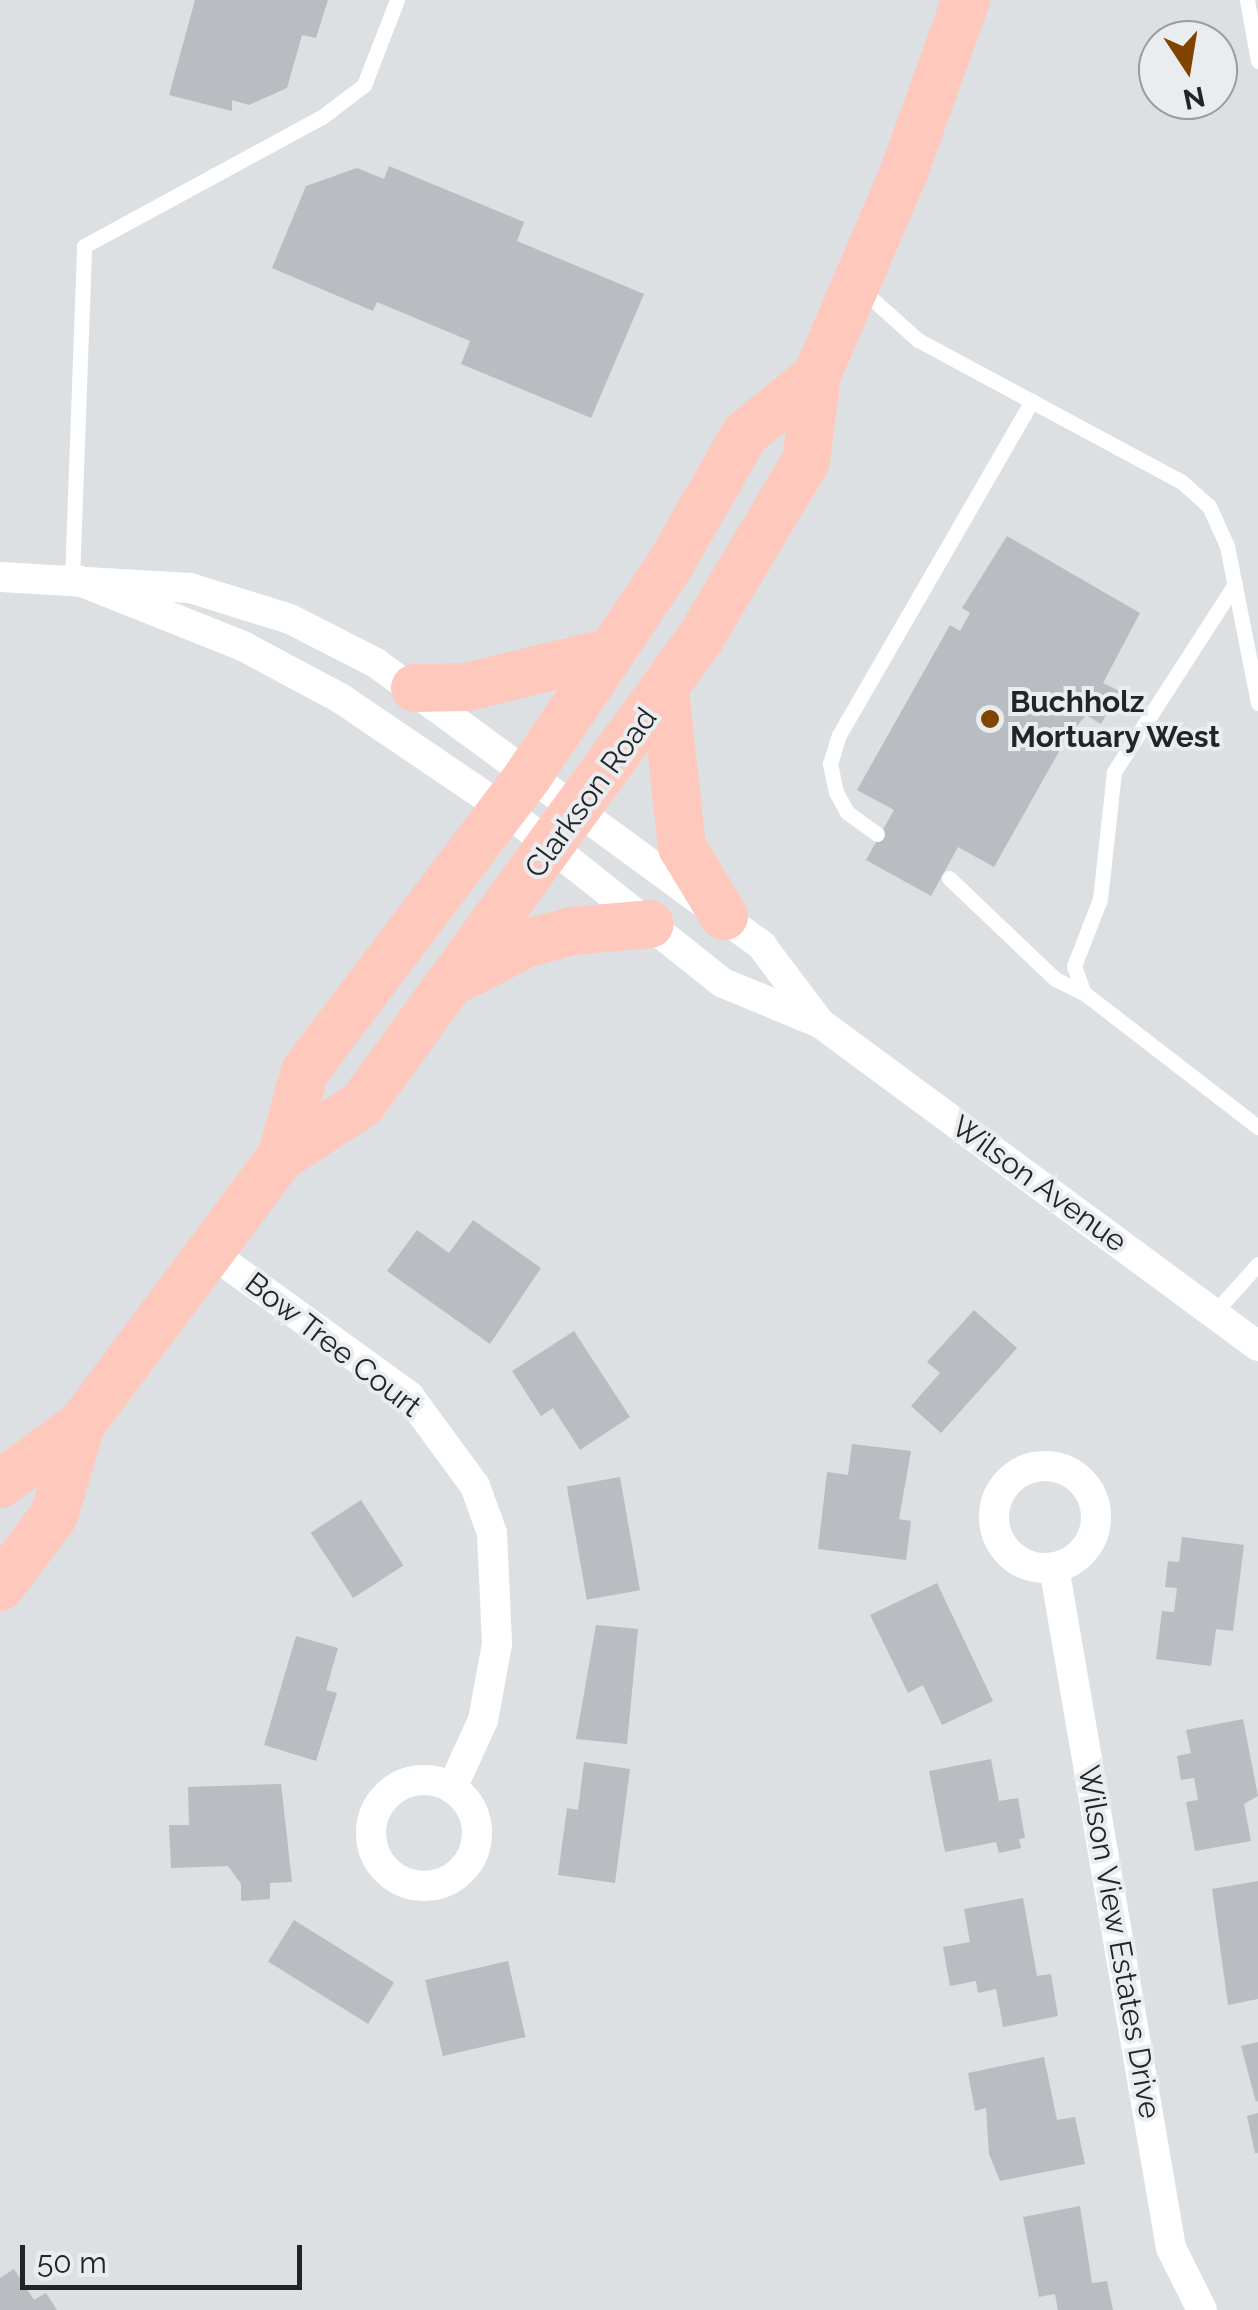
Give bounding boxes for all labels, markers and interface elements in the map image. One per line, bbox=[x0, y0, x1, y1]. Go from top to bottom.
north arrow bbox=[1138, 20, 1238, 120]
text: N bbox=[1180, 80, 1208, 116]
place label: Buchholz Mortuary West bbox=[1010, 684, 1222, 754]
street label: Clarkson Road bbox=[517, 701, 665, 885]
marker: Buchholz Mortuary West bbox=[979, 708, 1001, 730]
street label: Wilson Avenue bbox=[944, 1108, 1134, 1260]
street label: Bow Tree Court bbox=[237, 1265, 429, 1425]
street label: Wilson View Estates Drive bbox=[1070, 1762, 1168, 2122]
scale bar bbox=[25, 2225, 308, 2287]
text: 50 m bbox=[37, 2245, 107, 2280]

